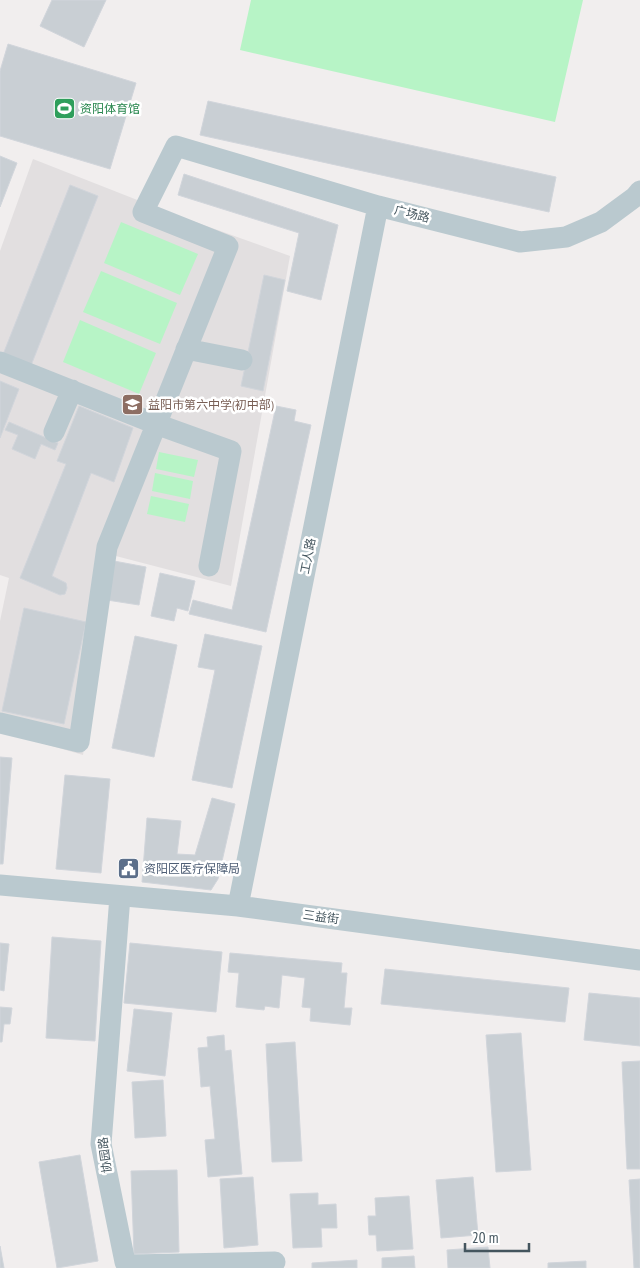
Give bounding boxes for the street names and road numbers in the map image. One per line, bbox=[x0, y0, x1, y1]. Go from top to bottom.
street label: 广场路 bbox=[393, 202, 431, 225]
street label: 工人路 bbox=[297, 537, 318, 575]
street label: 三益街 bbox=[302, 907, 340, 926]
street label: 协园路 bbox=[95, 1136, 114, 1174]

